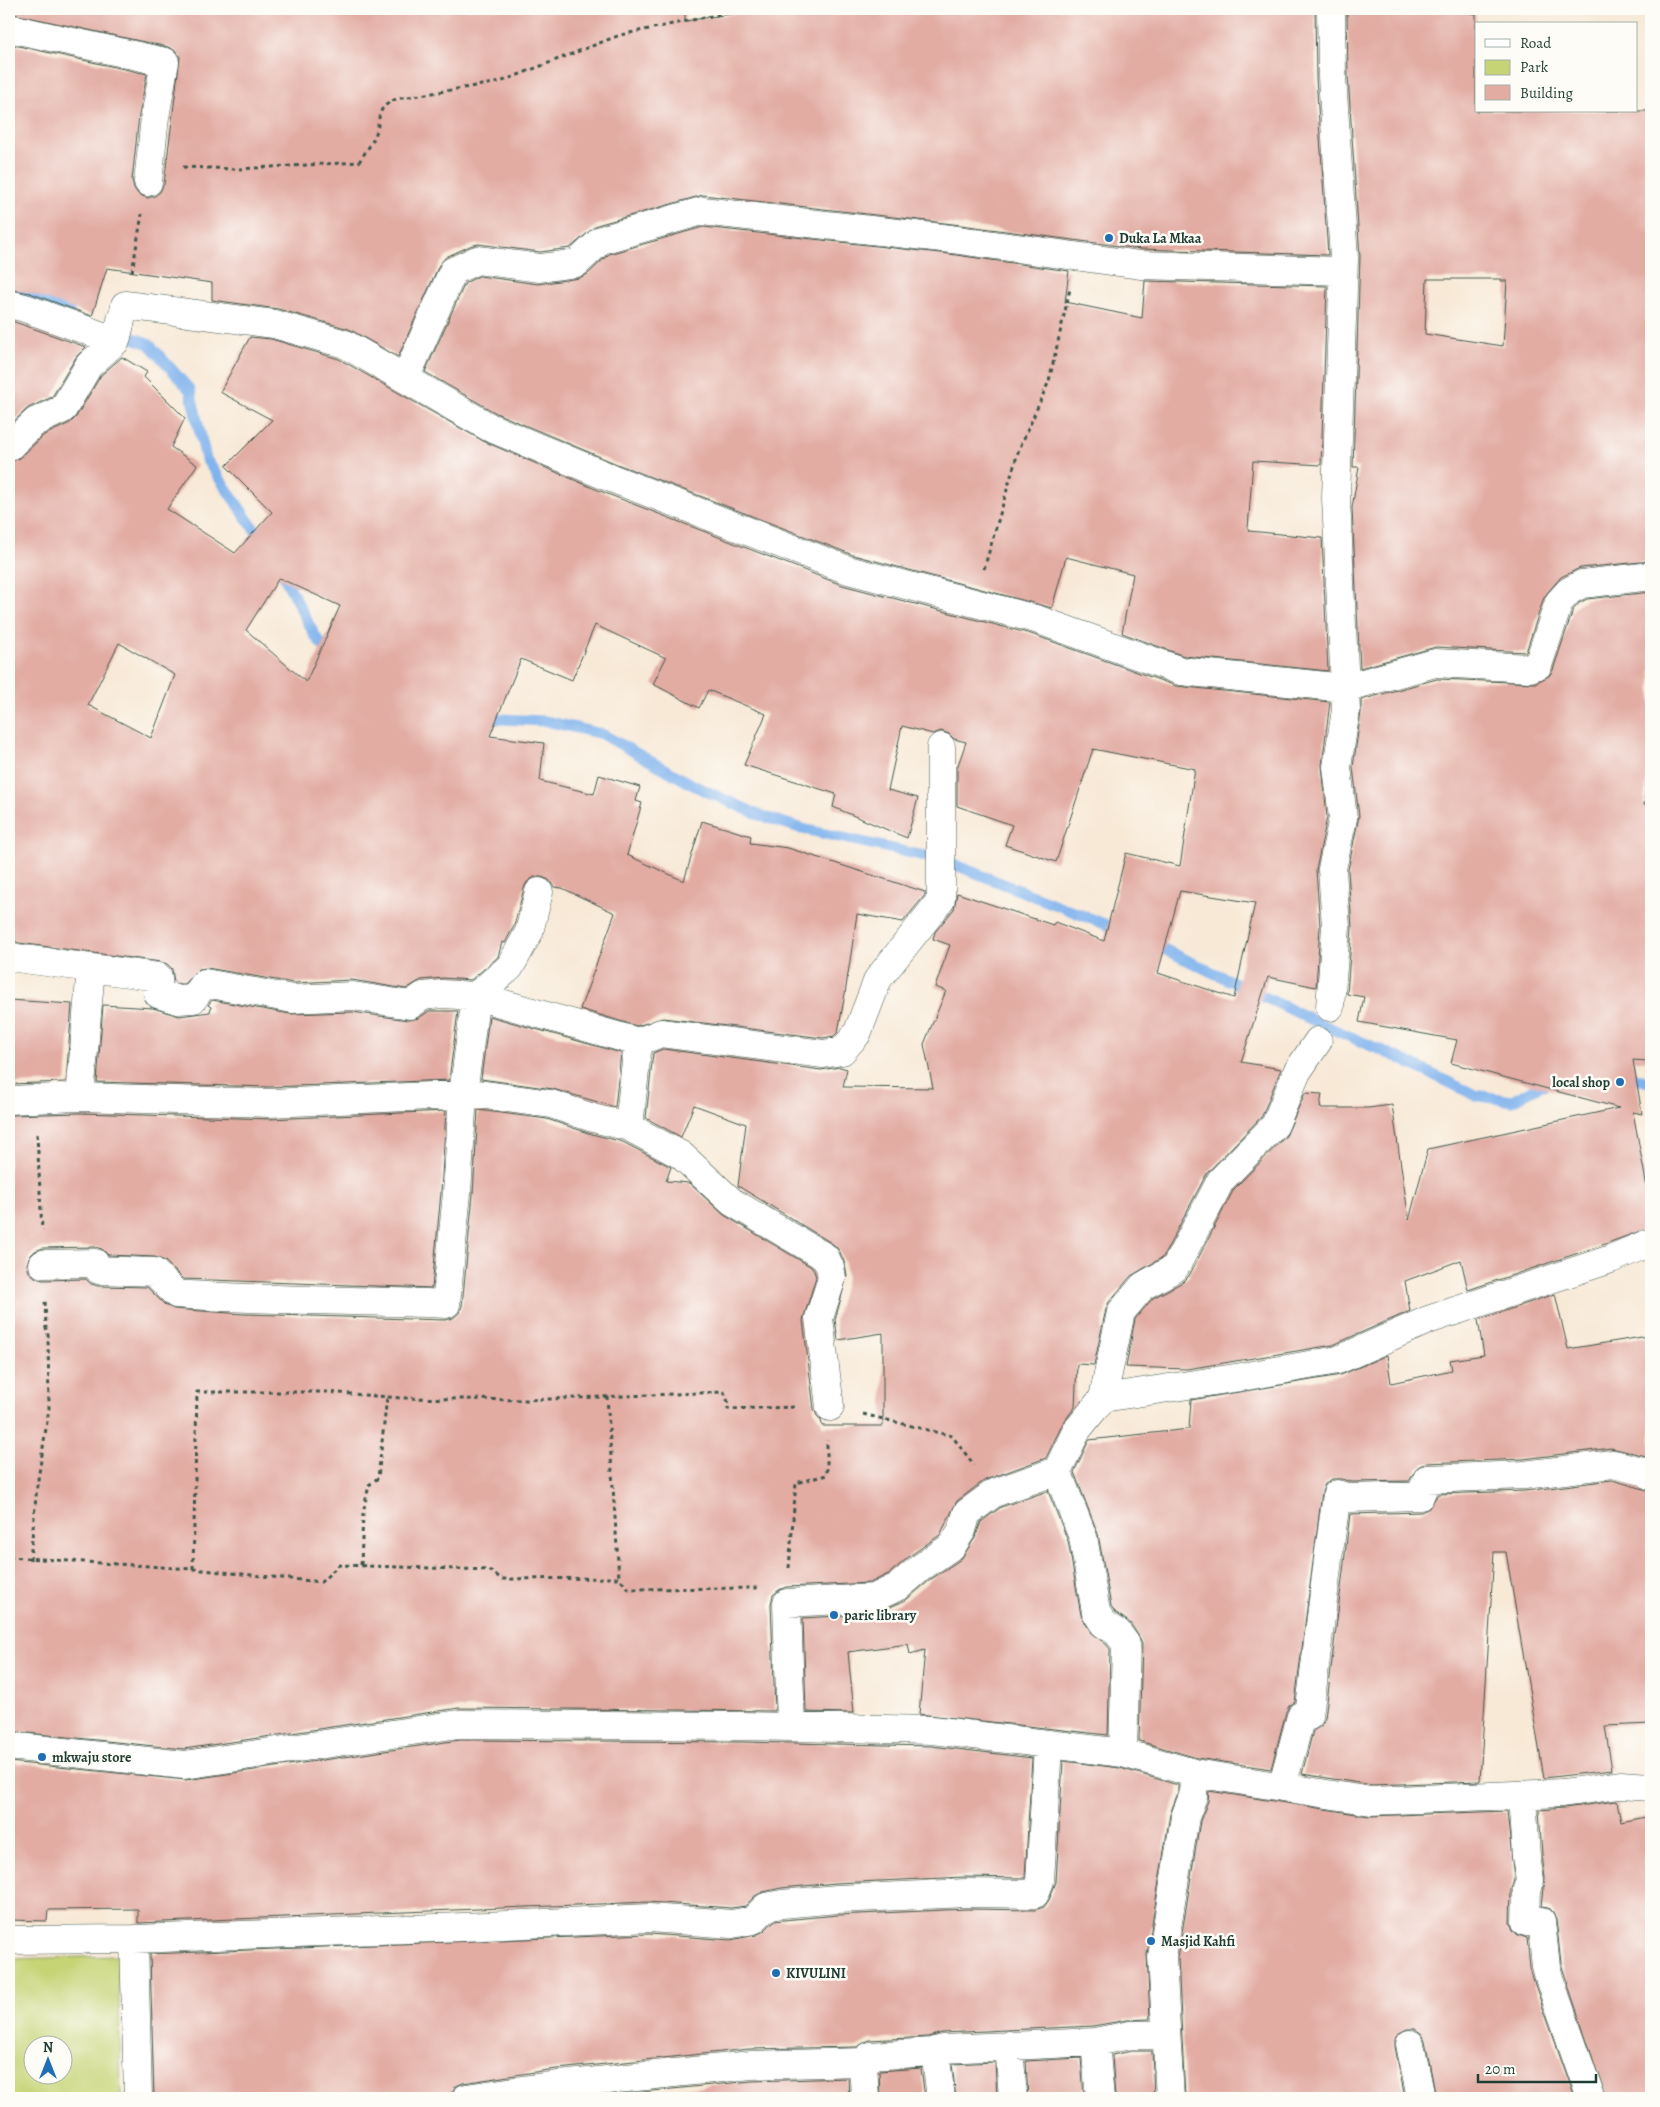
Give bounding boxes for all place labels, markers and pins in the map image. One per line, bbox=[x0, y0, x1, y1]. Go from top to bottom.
place label: Duka La Mkaa bbox=[1119, 229, 1202, 248]
marker: Duka La Mkaa bbox=[1103, 232, 1115, 244]
place label: local shop bbox=[1552, 1073, 1610, 1092]
marker: local shop bbox=[1614, 1076, 1626, 1088]
place label: paric library bbox=[844, 1606, 917, 1625]
marker: paric library bbox=[828, 1609, 840, 1621]
place label: mkwaju store bbox=[52, 1748, 132, 1767]
marker: mkwaju store bbox=[36, 1751, 48, 1763]
place label: Masjid Kahfi bbox=[1161, 1932, 1235, 1951]
marker: Masjid Kahfi bbox=[1145, 1935, 1157, 1947]
place label: KIVULINI bbox=[786, 1964, 846, 1983]
marker: KIVULINI bbox=[770, 1967, 782, 1979]

